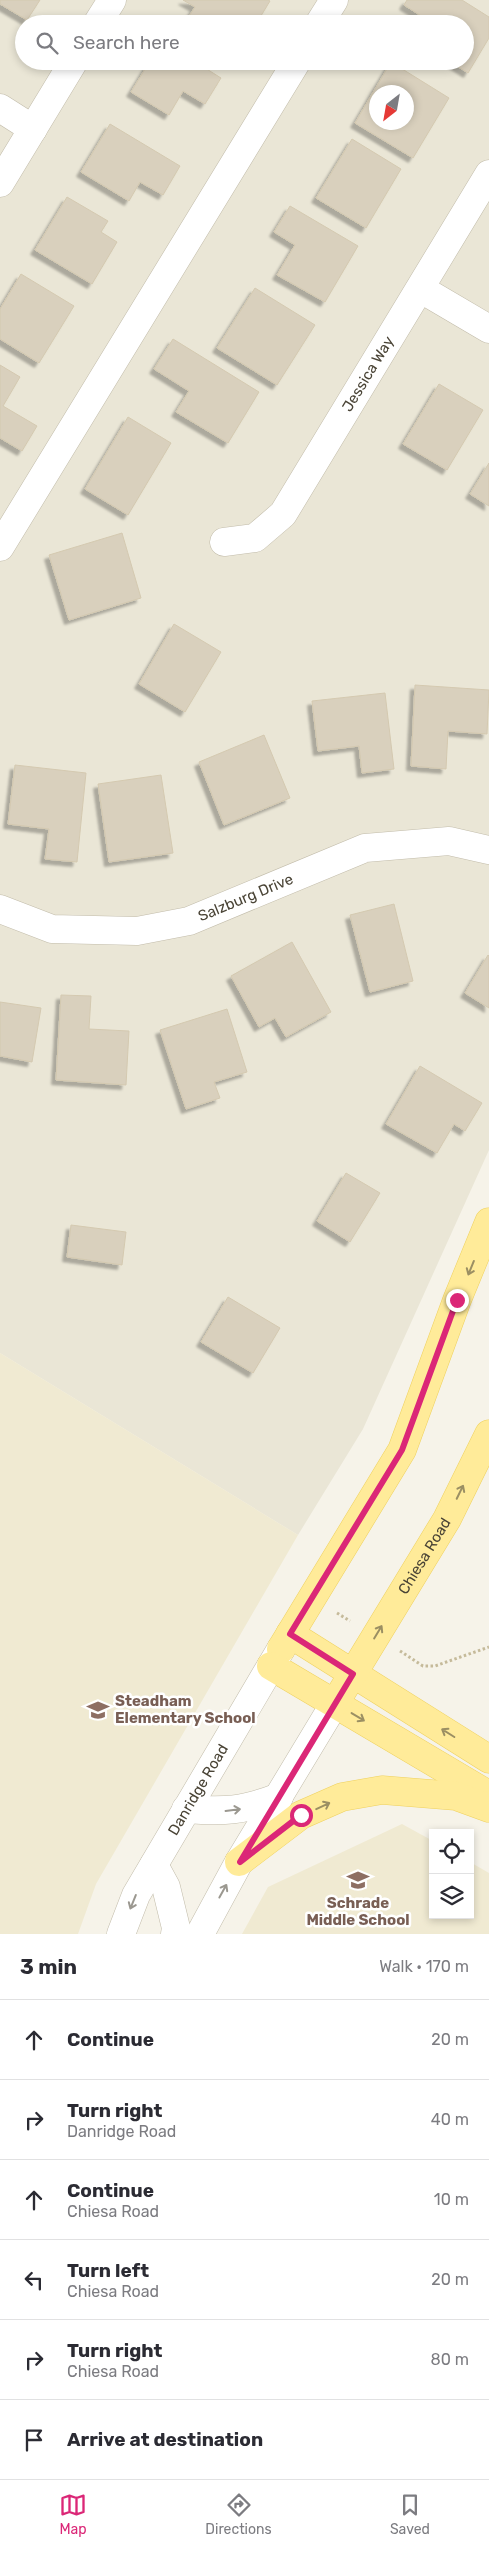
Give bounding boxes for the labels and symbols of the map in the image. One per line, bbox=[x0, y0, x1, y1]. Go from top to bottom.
north arrow bbox=[369, 85, 414, 130]
street label: Jessica Way bbox=[338, 333, 398, 415]
street label: Salzburg Drive bbox=[195, 870, 296, 925]
one-way arrow bbox=[465, 1260, 474, 1275]
route end bbox=[446, 1289, 469, 1312]
one-way arrow bbox=[456, 1485, 466, 1500]
street label: Chiesa Road bbox=[394, 1515, 455, 1598]
one-way arrow bbox=[374, 1626, 384, 1640]
place label: Steadham Elementary School bbox=[115, 1692, 256, 1727]
school or university icon: Steadham Elementary School bbox=[85, 1697, 111, 1723]
one-way arrow bbox=[350, 1713, 364, 1723]
one-way arrow bbox=[441, 1728, 455, 1738]
street label: Danridge Road bbox=[164, 1741, 232, 1838]
one-way arrow bbox=[315, 1800, 330, 1810]
route start bbox=[290, 1804, 313, 1827]
one-way arrow bbox=[225, 1805, 241, 1815]
school or university icon: Schrade Middle School bbox=[345, 1867, 371, 1893]
one-way arrow bbox=[218, 1884, 228, 1899]
place label: Schrade Middle School bbox=[306, 1894, 410, 1929]
one-way arrow bbox=[128, 1895, 137, 1910]

